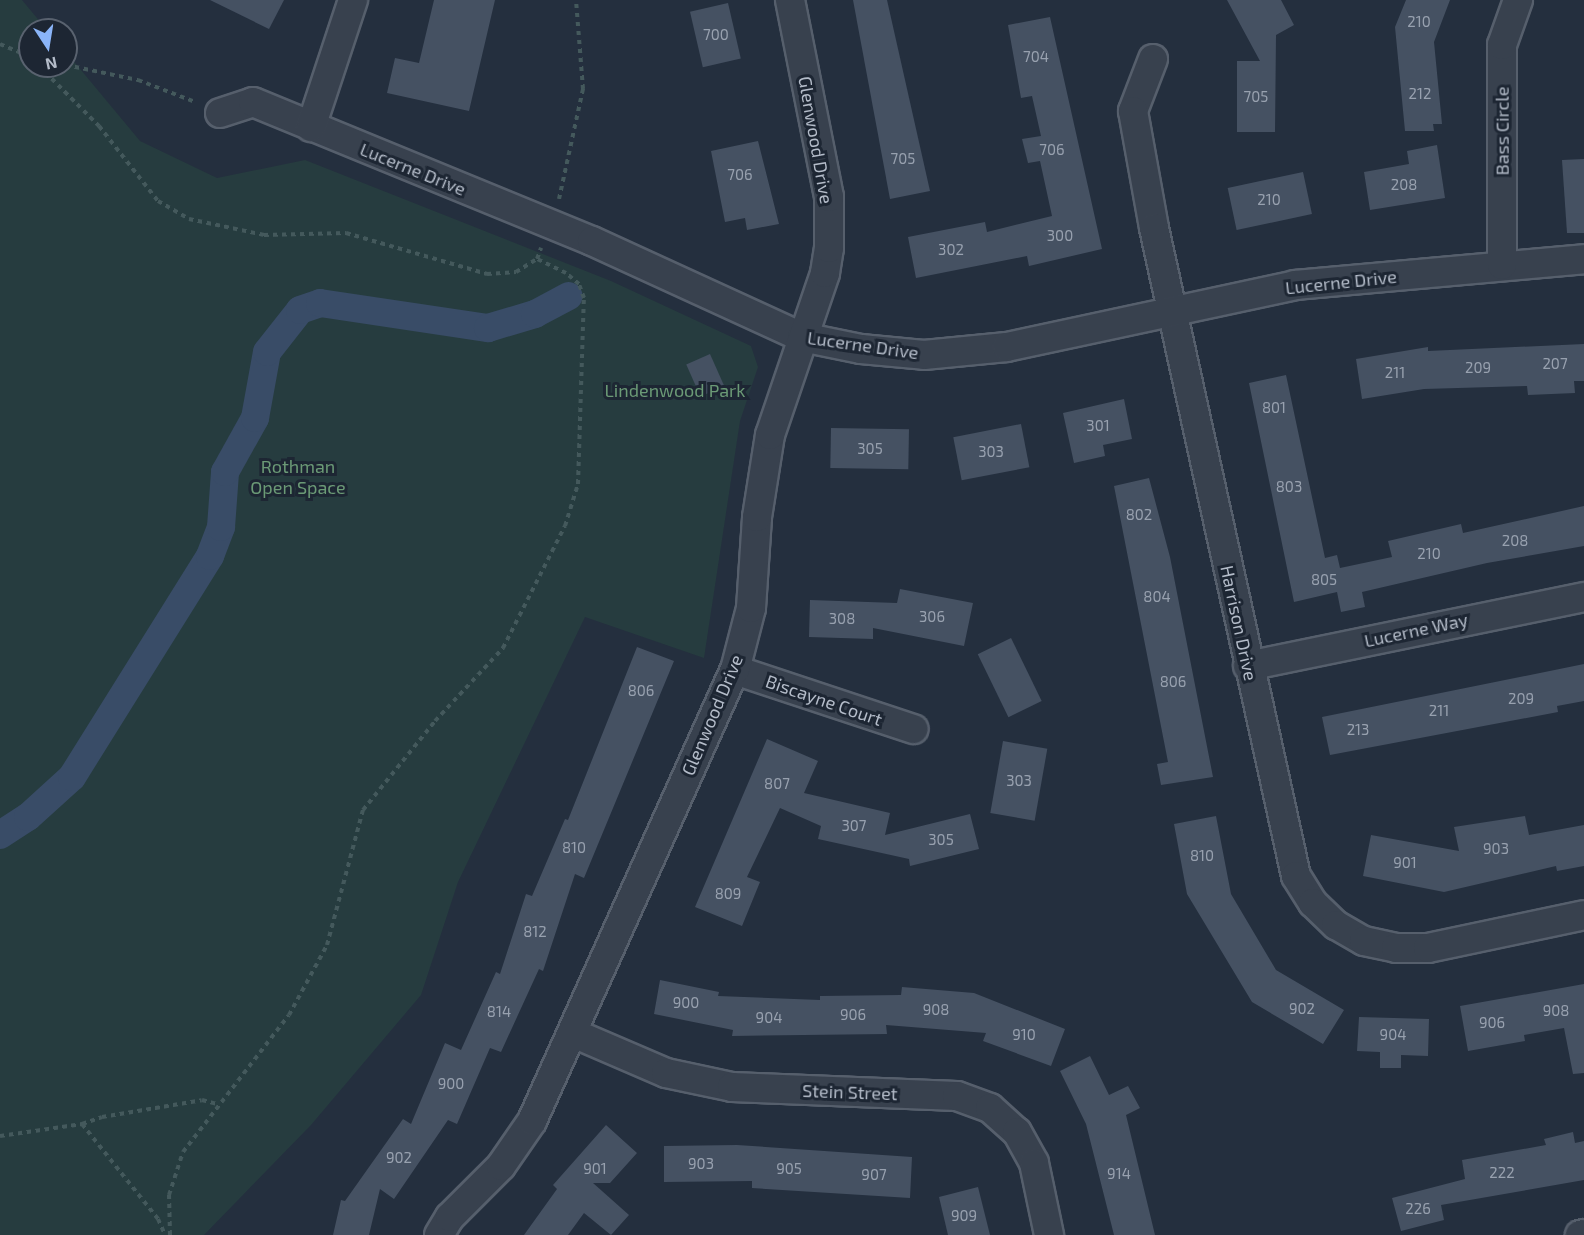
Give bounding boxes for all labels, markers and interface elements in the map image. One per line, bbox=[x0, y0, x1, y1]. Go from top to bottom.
house number: 210 bbox=[1407, 13, 1431, 31]
north arrow bbox=[18, 18, 78, 78]
house number: 700 bbox=[703, 26, 729, 44]
house number: 704 bbox=[1023, 48, 1049, 66]
text: N bbox=[44, 54, 59, 75]
street label: Glenwood Drive bbox=[794, 75, 838, 205]
house number: 212 bbox=[1409, 85, 1431, 103]
street label: Bass Circle bbox=[1491, 87, 1513, 175]
house number: 705 bbox=[1244, 88, 1268, 106]
street label: Lucerne Drive bbox=[357, 138, 469, 200]
house number: 706 bbox=[1039, 141, 1065, 159]
house number: 705 bbox=[891, 150, 915, 168]
house number: 706 bbox=[727, 166, 753, 184]
house number: 208 bbox=[1391, 176, 1417, 194]
house number: 210 bbox=[1257, 191, 1281, 209]
house number: 300 bbox=[1047, 227, 1073, 245]
house number: 302 bbox=[938, 241, 964, 259]
street label: Lucerne Drive bbox=[1284, 265, 1398, 299]
street label: Lucerne Drive bbox=[806, 327, 920, 363]
house number: 207 bbox=[1542, 355, 1568, 373]
house number: 209 bbox=[1465, 359, 1491, 377]
house number: 211 bbox=[1385, 364, 1405, 382]
park label: Lindenwood Park bbox=[605, 379, 745, 401]
house number: 801 bbox=[1262, 399, 1286, 417]
house number: 301 bbox=[1086, 417, 1110, 435]
house number: 305 bbox=[857, 440, 883, 458]
house number: 303 bbox=[978, 443, 1004, 461]
park label: Rothman Open Space bbox=[250, 456, 346, 498]
house number: 803 bbox=[1276, 478, 1302, 496]
house number: 802 bbox=[1126, 506, 1152, 524]
house number: 208 bbox=[1502, 532, 1528, 550]
house number: 210 bbox=[1417, 545, 1441, 563]
street label: Harrison Drive bbox=[1216, 563, 1262, 683]
house number: 805 bbox=[1311, 571, 1337, 589]
house number: 804 bbox=[1143, 588, 1171, 606]
house number: 306 bbox=[919, 608, 945, 626]
street label: Lucerne Way bbox=[1362, 608, 1470, 652]
house number: 308 bbox=[829, 610, 855, 628]
street label: Glenwood Drive bbox=[677, 651, 747, 779]
street label: Biscayne Court bbox=[763, 670, 885, 730]
house number: 806 bbox=[1160, 673, 1186, 691]
house number: 806 bbox=[628, 682, 654, 700]
house number: 209 bbox=[1508, 690, 1534, 708]
house number: 211 bbox=[1429, 702, 1449, 720]
house number: 213 bbox=[1347, 721, 1369, 739]
house number: 303 bbox=[1006, 772, 1032, 790]
house number: 807 bbox=[764, 775, 790, 793]
house number: 307 bbox=[841, 817, 867, 835]
house number: 305 bbox=[928, 831, 954, 849]
house number: 810 bbox=[562, 839, 586, 857]
house number: 903 bbox=[1483, 840, 1509, 858]
house number: 810 bbox=[1190, 847, 1214, 865]
house number: 901 bbox=[1393, 854, 1417, 872]
house number: 809 bbox=[715, 885, 741, 903]
house number: 812 bbox=[523, 923, 547, 941]
house number: 900 bbox=[673, 994, 699, 1012]
house number: 902 bbox=[1289, 1000, 1315, 1018]
house number: 908 bbox=[923, 1001, 949, 1019]
house number: 908 bbox=[1543, 1002, 1569, 1020]
house number: 814 bbox=[487, 1003, 511, 1021]
house number: 906 bbox=[840, 1006, 866, 1024]
house number: 904 bbox=[756, 1009, 782, 1027]
house number: 906 bbox=[1479, 1014, 1505, 1032]
house number: 910 bbox=[1012, 1026, 1036, 1044]
house number: 904 bbox=[1380, 1026, 1406, 1044]
house number: 900 bbox=[438, 1075, 464, 1093]
street label: Stein Street bbox=[802, 1080, 898, 1104]
house number: 902 bbox=[386, 1149, 412, 1167]
house number: 903 bbox=[688, 1155, 714, 1173]
house number: 901 bbox=[583, 1160, 607, 1178]
house number: 905 bbox=[776, 1160, 802, 1178]
house number: 222 bbox=[1489, 1164, 1515, 1182]
house number: 914 bbox=[1107, 1165, 1131, 1183]
house number: 907 bbox=[861, 1166, 887, 1184]
house number: 226 bbox=[1405, 1200, 1431, 1218]
house number: 909 bbox=[951, 1207, 977, 1225]

